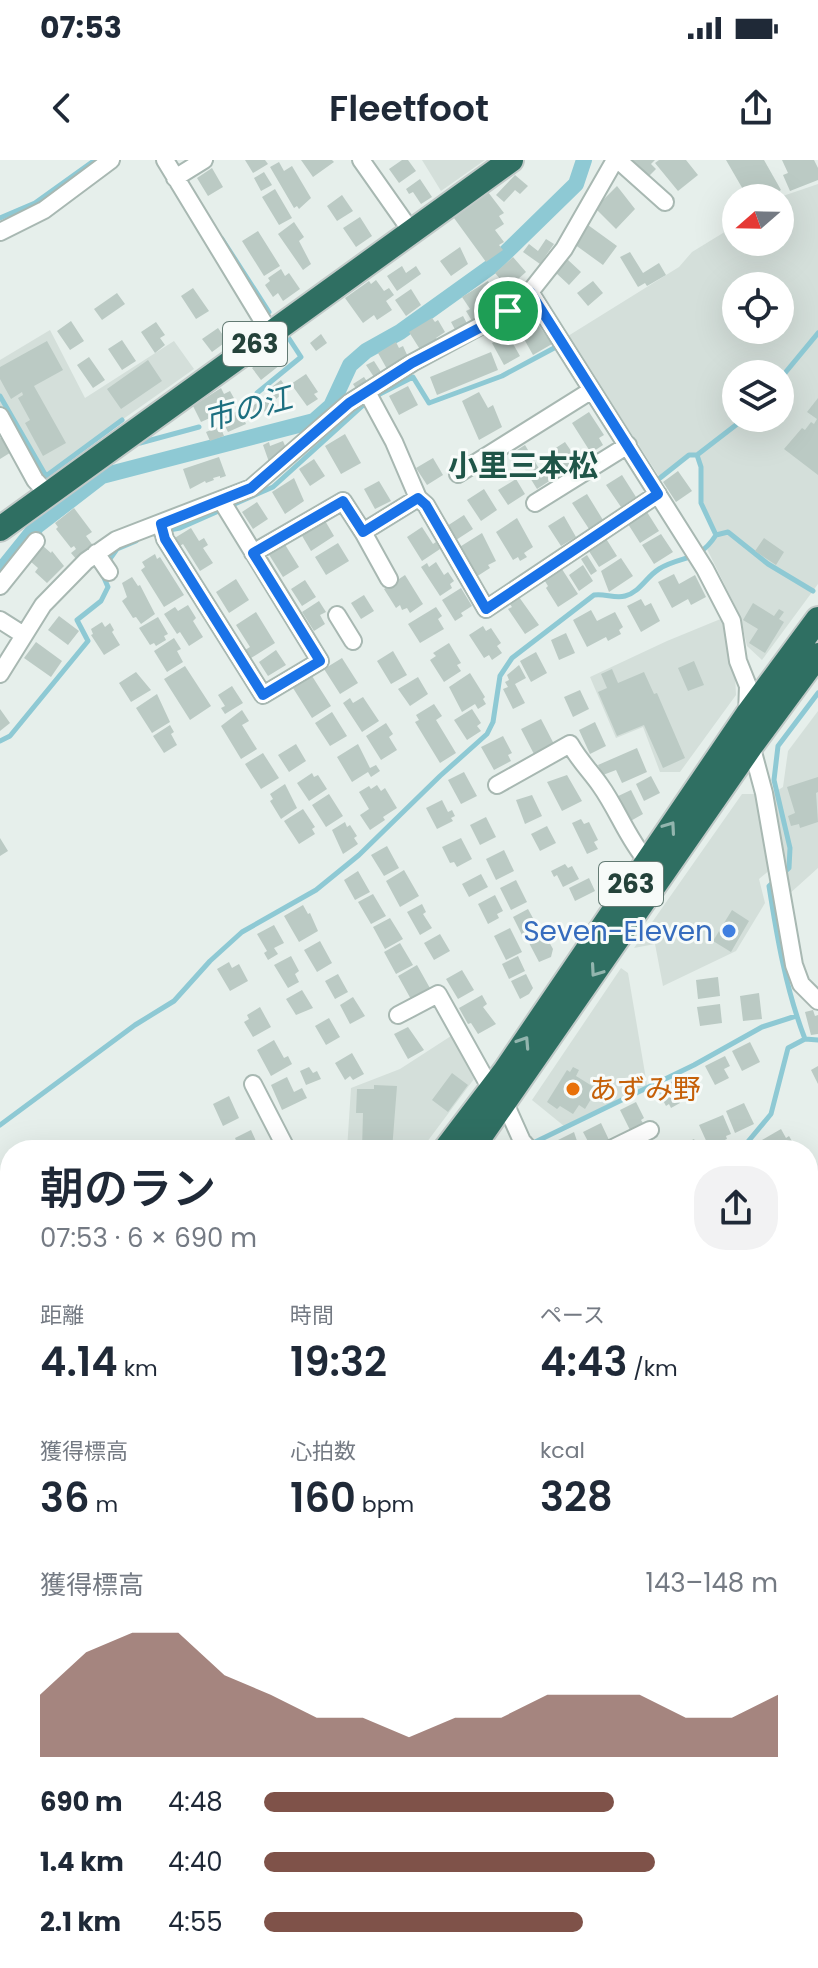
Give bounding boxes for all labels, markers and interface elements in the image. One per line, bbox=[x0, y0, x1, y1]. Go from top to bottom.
text: 07:53 bbox=[40, 6, 122, 49]
text: Fleetfoot bbox=[329, 83, 489, 134]
icon: back bbox=[40, 86, 84, 130]
icon: share bbox=[734, 86, 778, 130]
north arrow bbox=[722, 184, 794, 256]
map controls bbox=[722, 184, 794, 432]
button: locate bbox=[722, 272, 794, 344]
pin bbox=[474, 277, 542, 345]
icon: arrive bbox=[486, 289, 530, 333]
road number: 263 bbox=[223, 322, 287, 366]
button: layers bbox=[722, 360, 794, 432]
water label: 市の江 bbox=[199, 375, 300, 441]
district label: 小里三本松 bbox=[448, 444, 598, 487]
one-way arrow bbox=[660, 821, 675, 835]
road number: 263 bbox=[599, 862, 663, 906]
place label: Seven-Eleven bbox=[523, 912, 713, 951]
marker: Seven-Eleven bbox=[720, 922, 738, 940]
one-way arrow bbox=[591, 963, 606, 977]
one-way arrow bbox=[515, 1036, 530, 1051]
place label: あずみ野 bbox=[589, 1070, 701, 1109]
marker: あずみ野 bbox=[564, 1080, 582, 1098]
text: 朝のラン bbox=[40, 1158, 216, 1219]
button: share bbox=[694, 1166, 778, 1250]
text: 07:53 · 6 × 690 m bbox=[40, 1220, 257, 1256]
text: 距離 bbox=[40, 1300, 84, 1331]
text: 時間 bbox=[290, 1300, 334, 1331]
text: ペース bbox=[540, 1300, 605, 1331]
text: 4.14 bbox=[40, 1334, 118, 1390]
text: 19:32 bbox=[290, 1334, 387, 1390]
text: 4:43 bbox=[540, 1334, 627, 1390]
text: km bbox=[118, 1353, 158, 1384]
text: /km bbox=[627, 1353, 678, 1384]
text: kcal bbox=[540, 1435, 585, 1466]
text: 獲得標高 bbox=[40, 1436, 128, 1467]
text: 心拍数 bbox=[290, 1436, 356, 1467]
text: 328 bbox=[540, 1469, 613, 1525]
text: 36 bbox=[40, 1470, 90, 1526]
text: 160 bbox=[290, 1470, 356, 1526]
text: m bbox=[90, 1489, 118, 1520]
text: bpm bbox=[356, 1489, 414, 1520]
text: 143–148 m bbox=[646, 1565, 778, 1601]
text: 獲得標高 bbox=[40, 1567, 144, 1603]
text: 690 m bbox=[40, 1784, 123, 1820]
text: 4:48 bbox=[168, 1784, 223, 1820]
text: 1.4 km bbox=[40, 1844, 124, 1880]
text: 4:40 bbox=[168, 1844, 223, 1880]
text: 2.1 km bbox=[40, 1904, 121, 1940]
text: 4:55 bbox=[168, 1904, 223, 1940]

